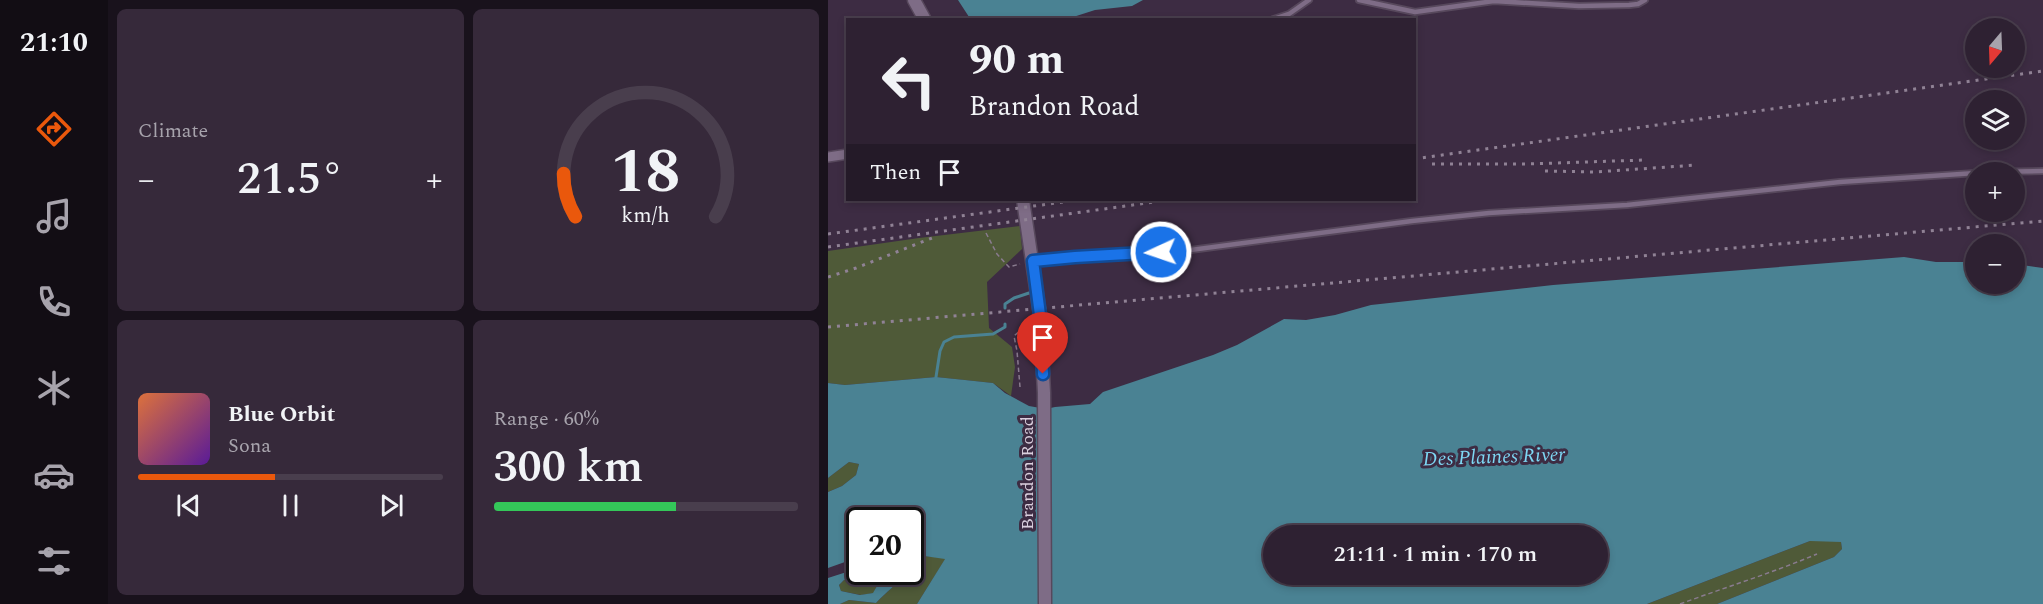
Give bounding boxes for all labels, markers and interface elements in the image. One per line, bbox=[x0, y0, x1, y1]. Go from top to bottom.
north arrow bbox=[1965, 18, 2025, 78]
map controls bbox=[1965, 18, 2025, 294]
text: 21:10 bbox=[20, 22, 88, 64]
text: 90 m bbox=[969, 29, 1064, 92]
icon: left bbox=[870, 42, 948, 120]
text: Brandon Road bbox=[969, 86, 1140, 128]
button: layers bbox=[1965, 90, 2025, 150]
icon: directions bbox=[33, 108, 75, 150]
text: Climate bbox=[138, 116, 208, 146]
text: 18 bbox=[611, 125, 681, 220]
text: 21.5° bbox=[237, 145, 344, 214]
text: − bbox=[138, 155, 155, 205]
text: + bbox=[426, 155, 442, 205]
text: Then bbox=[870, 156, 921, 189]
icon: arrive bbox=[933, 156, 966, 189]
button: + bbox=[1965, 162, 2025, 222]
icon: music bbox=[33, 195, 75, 237]
text: km/h bbox=[622, 199, 670, 232]
position arrow bbox=[1129, 220, 1193, 284]
button: − bbox=[1965, 234, 2025, 294]
icon: phone bbox=[33, 281, 75, 323]
pin bbox=[1017, 312, 1068, 374]
icon: arrive bbox=[1026, 321, 1059, 354]
icon: climate bbox=[33, 367, 75, 409]
text: Blue Orbit bbox=[228, 398, 335, 431]
text: Range · 60% bbox=[494, 404, 599, 434]
street label: Brandon Road bbox=[1014, 416, 1041, 530]
text: Sona bbox=[228, 431, 271, 461]
text: 300 km bbox=[494, 433, 643, 502]
water label: Des Plaines River bbox=[1422, 439, 1567, 474]
icon: car bbox=[33, 454, 75, 496]
icon: previous bbox=[172, 489, 205, 522]
icon: pause bbox=[274, 489, 307, 522]
icon: next bbox=[375, 489, 408, 522]
speed limit sign: 20 bbox=[846, 507, 924, 585]
text: 21:11 · 1 min · 170 m bbox=[1334, 538, 1537, 571]
icon: filters bbox=[33, 540, 75, 582]

